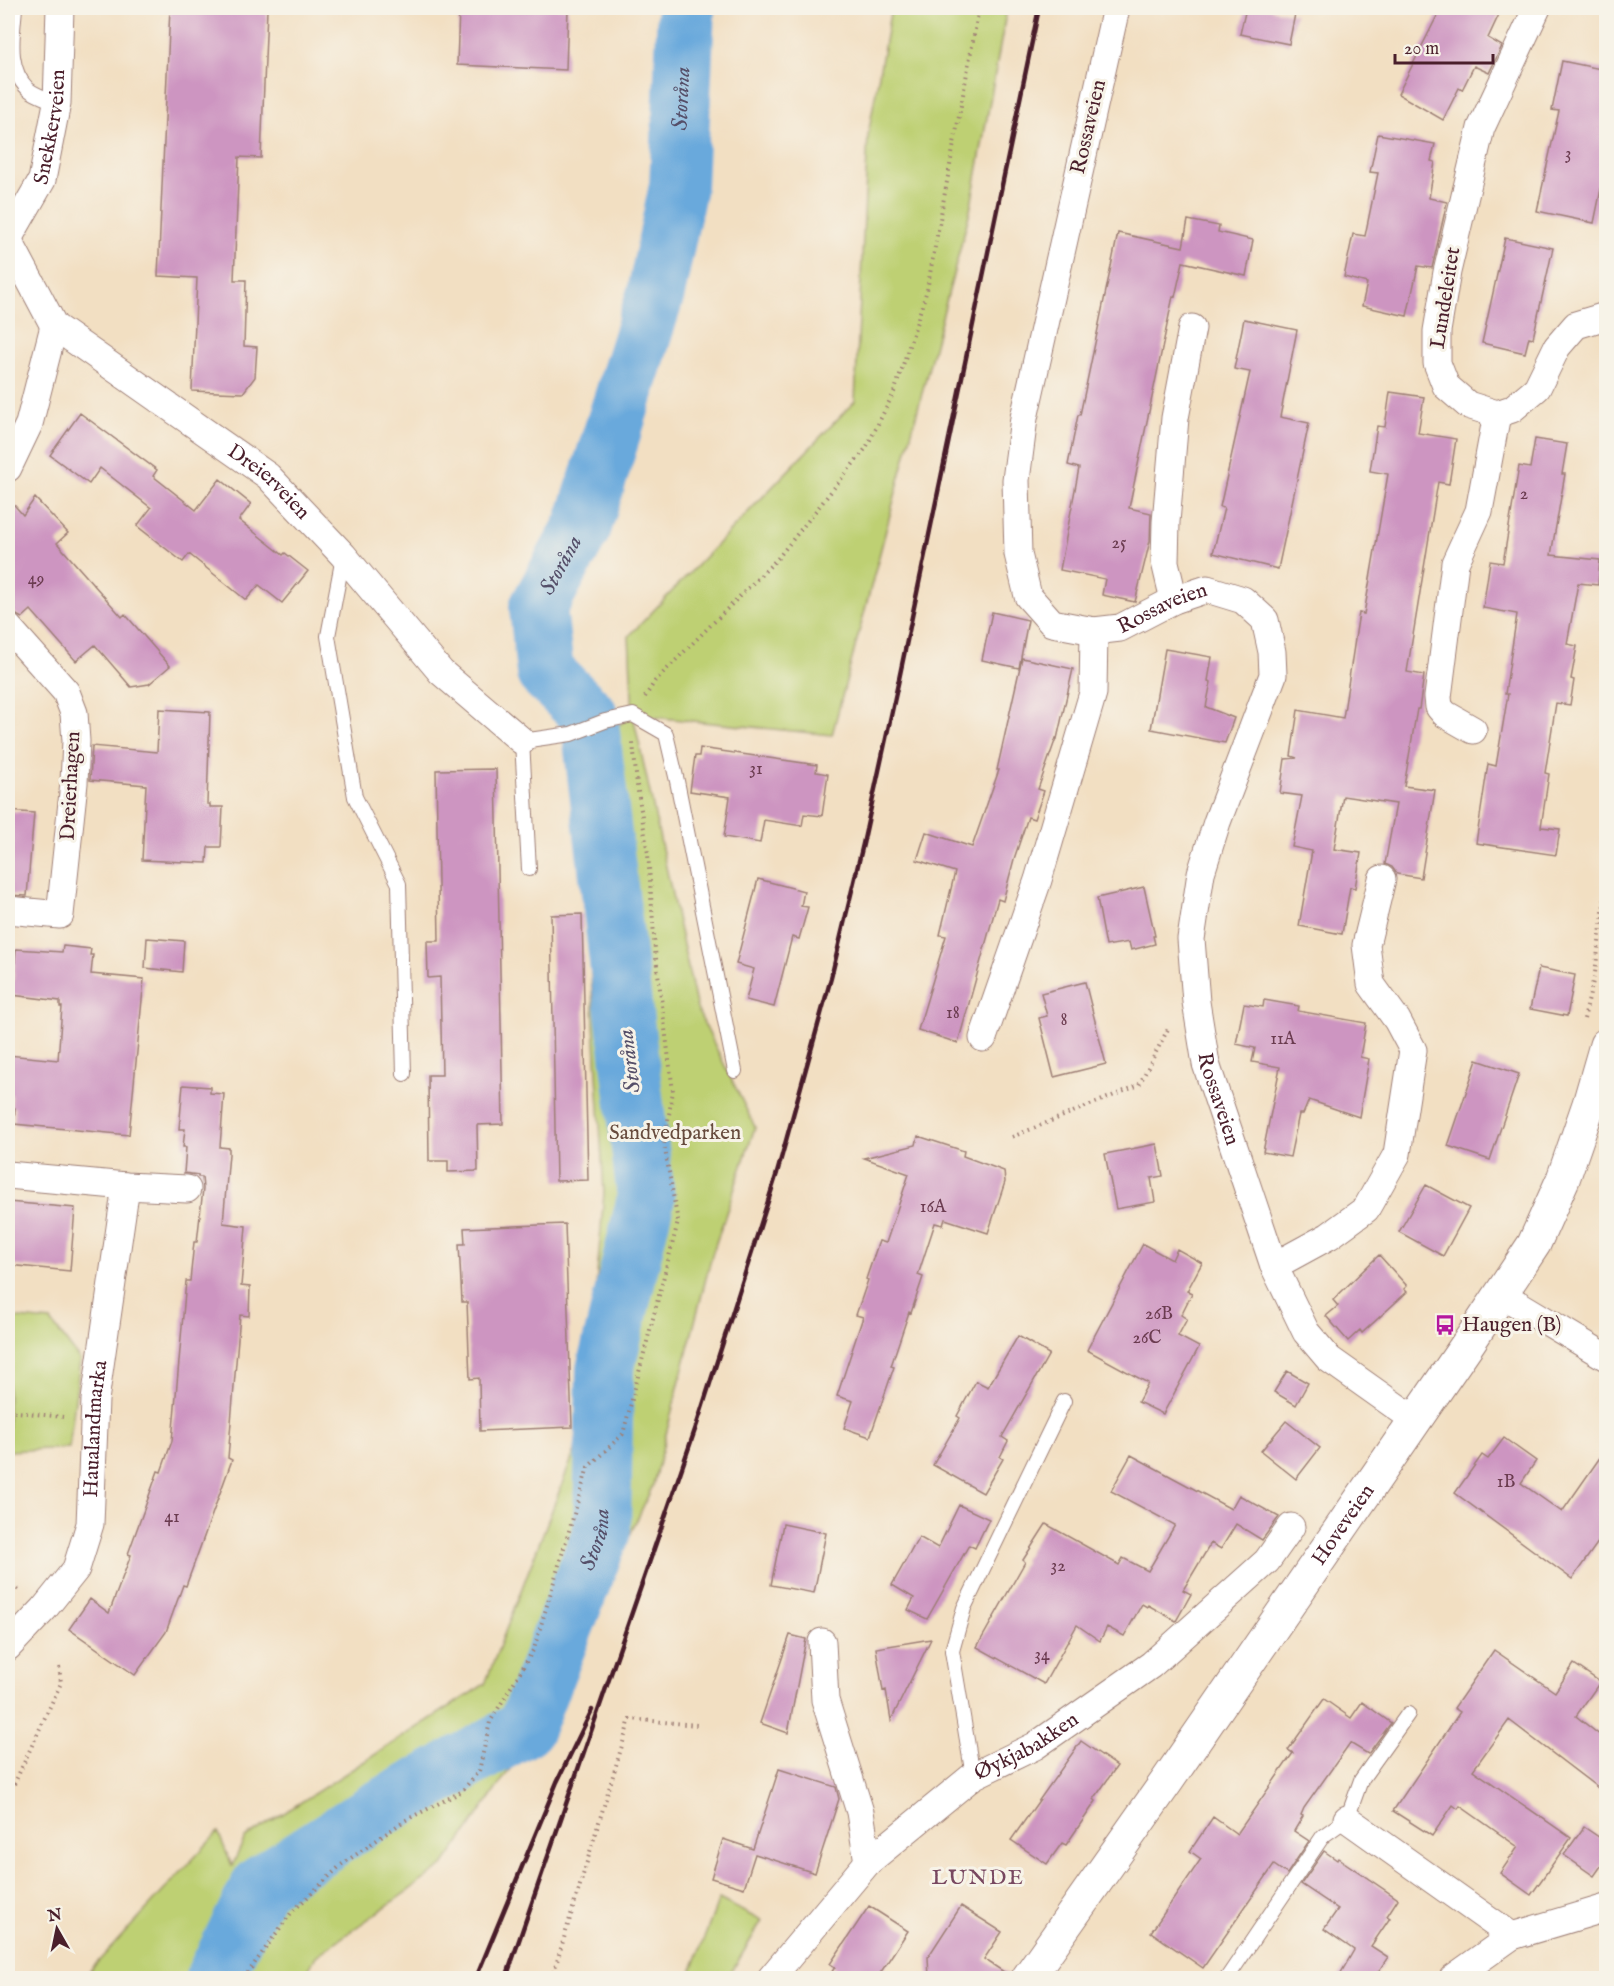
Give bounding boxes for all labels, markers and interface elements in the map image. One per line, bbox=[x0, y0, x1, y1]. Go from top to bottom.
scale bar bbox=[1395, 27, 1492, 65]
text: 20 m bbox=[1404, 38, 1439, 61]
water label: Storåna bbox=[667, 66, 697, 131]
street label: Snekkerveien bbox=[28, 69, 72, 187]
street label: Rossaveien bbox=[1065, 77, 1113, 177]
house number: 3 bbox=[1565, 143, 1571, 166]
street label: Lundeleitet bbox=[1425, 245, 1467, 351]
street label: Dreierveien bbox=[222, 438, 316, 525]
house number: 2 bbox=[1520, 483, 1528, 506]
water label: Storåna bbox=[534, 531, 589, 600]
house number: 25 bbox=[1112, 532, 1127, 555]
house number: 49 bbox=[28, 568, 44, 591]
street label: Rossaveien bbox=[1113, 576, 1211, 640]
street label: Dreierhagen bbox=[55, 731, 87, 841]
house number: 31 bbox=[749, 758, 763, 781]
house number: 18 bbox=[946, 1002, 960, 1025]
house number: 8 bbox=[1060, 1009, 1068, 1032]
water label: Storåna bbox=[612, 1027, 648, 1094]
house number: 11A bbox=[1270, 1028, 1297, 1051]
street label: Rossaveien bbox=[1191, 1051, 1246, 1149]
park label: Sandvedparken bbox=[609, 1120, 741, 1147]
house number: 16A bbox=[920, 1196, 947, 1219]
house number: 26B bbox=[1145, 1303, 1173, 1326]
place label: Haugen (B) bbox=[1462, 1312, 1561, 1339]
bus stop icon: Haugen (B) bbox=[1433, 1313, 1457, 1337]
house number: 26C bbox=[1133, 1327, 1162, 1350]
street label: Haualandmarka bbox=[78, 1358, 114, 1498]
house number: 1B bbox=[1497, 1471, 1515, 1494]
street label: Hoveveien bbox=[1306, 1479, 1381, 1571]
house number: 41 bbox=[164, 1506, 180, 1529]
water label: Storåna bbox=[574, 1508, 616, 1575]
house number: 32 bbox=[1050, 1555, 1066, 1578]
house number: 34 bbox=[1034, 1644, 1050, 1667]
street label: Øykjabakken bbox=[970, 1706, 1084, 1787]
district label: LUNDE bbox=[932, 1864, 1024, 1892]
north arrow bbox=[27, 1899, 87, 1959]
text: N bbox=[46, 1905, 64, 1927]

